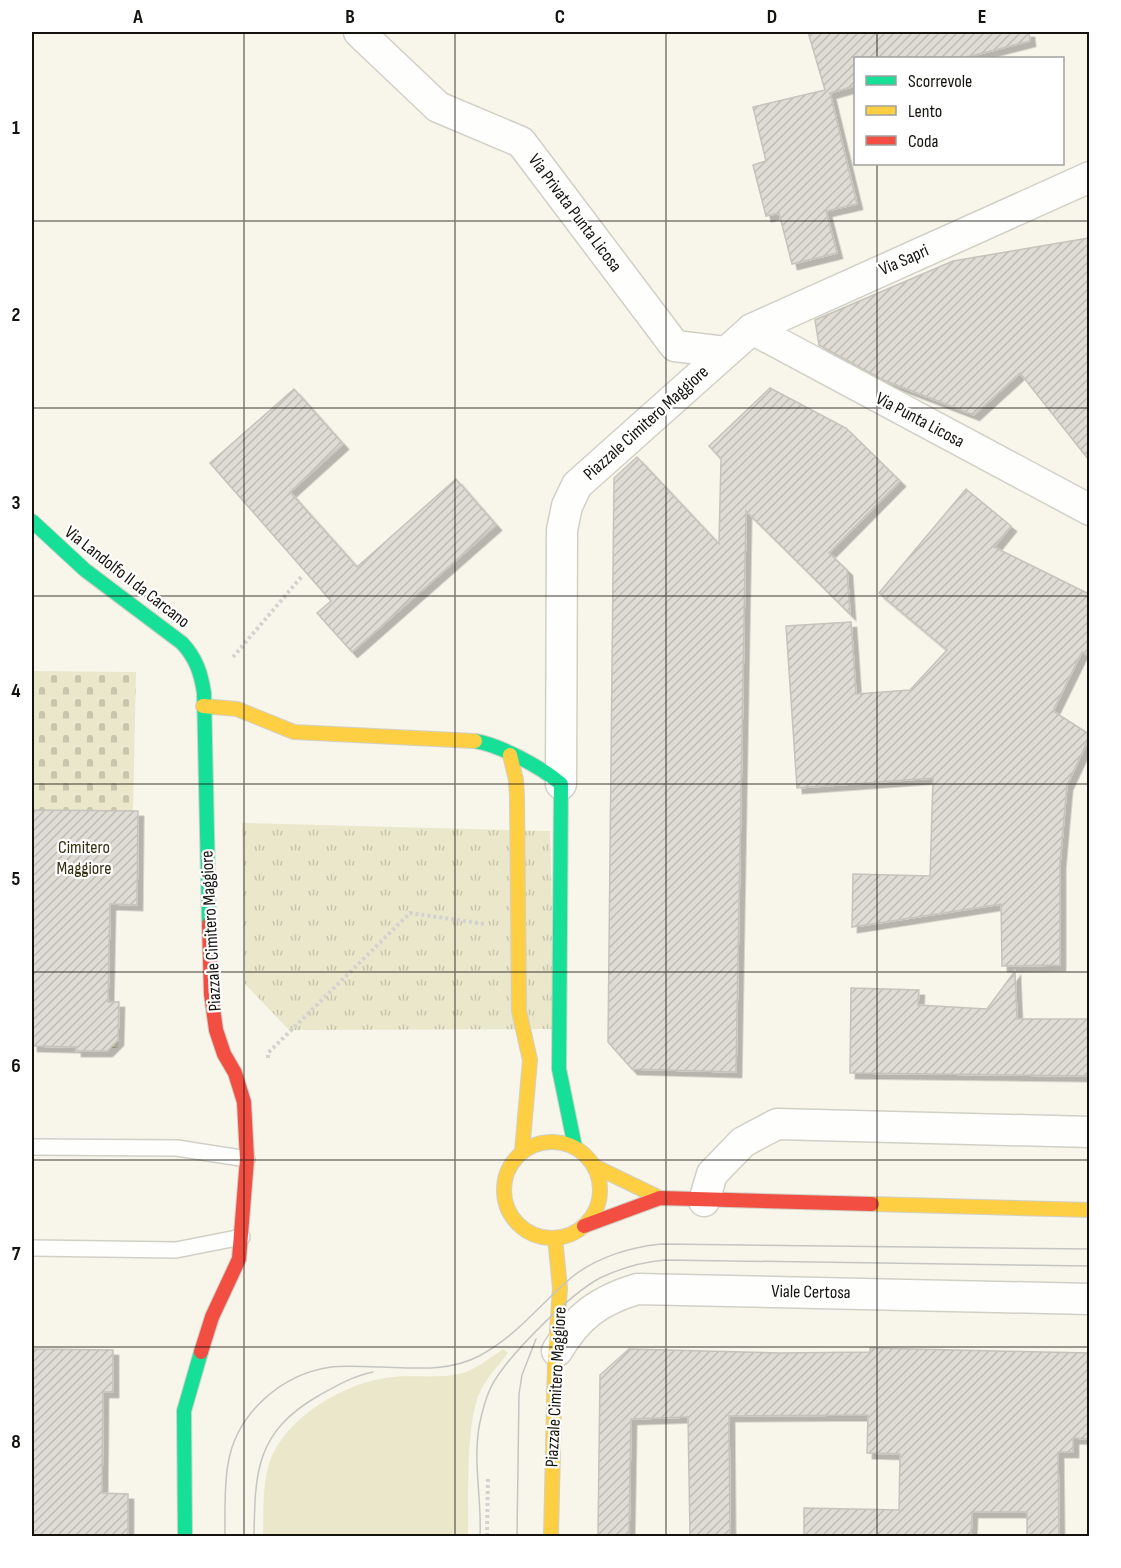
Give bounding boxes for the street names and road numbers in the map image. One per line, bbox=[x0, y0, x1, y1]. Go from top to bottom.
street label: Via Privata Punta Licosa bbox=[524, 150, 626, 276]
street label: Via Sapri bbox=[876, 240, 932, 280]
street label: Piazzale Cimitero Maggiore bbox=[579, 361, 713, 485]
street label: Via Punta Licosa bbox=[872, 388, 968, 452]
street label: Via Landolfo II da Carcano bbox=[60, 522, 194, 632]
street label: Piazzale Cimitero Maggiore bbox=[196, 850, 226, 1012]
street label: Viale Certosa bbox=[771, 1281, 851, 1303]
street label: Piazzale Cimitero Maggiore bbox=[541, 1306, 571, 1468]

